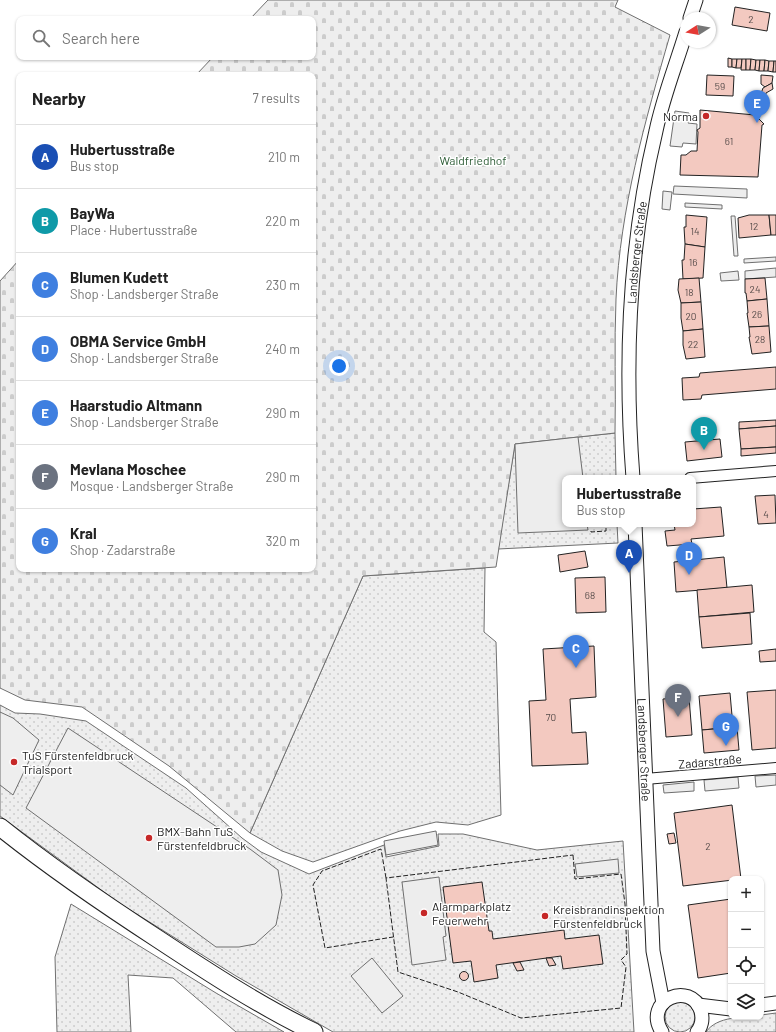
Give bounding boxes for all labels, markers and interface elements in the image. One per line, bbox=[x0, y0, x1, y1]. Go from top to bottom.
north arrow bbox=[680, 12, 716, 48]
house number: 2 bbox=[748, 13, 754, 25]
search box bbox=[16, 16, 316, 60]
icon: search bbox=[30, 27, 52, 49]
text: Search here bbox=[62, 29, 140, 47]
house number: 59 bbox=[715, 80, 725, 92]
text: Nearby bbox=[32, 88, 86, 108]
text: 7 results bbox=[253, 90, 300, 106]
pin: E bbox=[744, 90, 770, 123]
place label: Norma bbox=[663, 109, 698, 123]
marker: Norma bbox=[701, 111, 711, 121]
house number: 61 bbox=[725, 135, 733, 147]
text: Hubertusstraße bbox=[70, 140, 175, 158]
text: A bbox=[41, 149, 49, 165]
text: 210 m bbox=[268, 149, 300, 165]
park label: Waldfriedhof bbox=[439, 153, 507, 167]
text: Bus stop bbox=[70, 158, 119, 174]
street label: Landsberger Straße bbox=[624, 200, 649, 304]
text: BayWa bbox=[70, 204, 115, 222]
text: B bbox=[41, 213, 49, 229]
text: 220 m bbox=[265, 213, 300, 229]
house number: 12 bbox=[750, 220, 758, 232]
text: Place · Hubertusstraße bbox=[70, 222, 197, 238]
house number: 14 bbox=[690, 225, 700, 237]
house number: 16 bbox=[689, 256, 697, 268]
text: Blumen Kudett bbox=[70, 268, 168, 286]
text: C bbox=[41, 277, 49, 293]
text: 230 m bbox=[266, 277, 300, 293]
house number: 24 bbox=[750, 283, 760, 295]
text: Shop · Landsberger Straße bbox=[70, 286, 219, 302]
house number: 18 bbox=[685, 286, 693, 298]
house number: 26 bbox=[752, 308, 762, 320]
house number: 20 bbox=[685, 310, 697, 322]
text: OBMA Service GmbH bbox=[70, 332, 206, 350]
house number: 28 bbox=[755, 333, 765, 345]
house number: 22 bbox=[688, 338, 698, 350]
text: D bbox=[41, 341, 49, 357]
text: 240 m bbox=[265, 341, 300, 357]
text: Shop · Landsberger Straße bbox=[70, 350, 219, 366]
your location bbox=[329, 356, 349, 376]
text: Haarstudio Altmann bbox=[70, 396, 202, 414]
text: E bbox=[41, 405, 49, 421]
text: 290 m bbox=[266, 405, 300, 421]
text: Shop · Landsberger Straße bbox=[70, 414, 219, 430]
pin: B bbox=[691, 417, 717, 450]
text: Mevlana Moschee bbox=[70, 460, 186, 478]
text: F bbox=[41, 469, 49, 485]
text: 290 m bbox=[266, 469, 300, 485]
popup bbox=[562, 475, 696, 527]
text: Mosque · Landsberger Straße bbox=[70, 478, 234, 494]
text: Hubertusstraße bbox=[577, 484, 681, 502]
text: Bus stop bbox=[577, 502, 625, 518]
house number: 4 bbox=[763, 508, 769, 520]
text: Kral bbox=[70, 524, 97, 542]
text: G bbox=[41, 533, 49, 549]
text: 320 m bbox=[266, 533, 300, 549]
pin: A bbox=[616, 540, 642, 573]
text: Shop · Zadarstraße bbox=[70, 542, 175, 558]
pin: D bbox=[676, 542, 702, 575]
house number: 68 bbox=[585, 589, 595, 601]
pin: C bbox=[563, 635, 589, 668]
pin: F bbox=[665, 684, 691, 717]
street label: Landsberger Straße bbox=[635, 698, 654, 802]
house number: 70 bbox=[546, 711, 556, 723]
pin: G bbox=[713, 713, 739, 746]
place label: TuS Fürstenfeldbruck Trialsport bbox=[22, 748, 133, 776]
street label: Zadarstraße bbox=[678, 751, 742, 771]
marker: TuS Fürstenfeldbruck Trialsport bbox=[9, 757, 19, 767]
place label: BMX-Bahn TuS Fürstenfeldbruck bbox=[157, 824, 246, 852]
marker: BMX-Bahn TuS Fürstenfeldbruck bbox=[144, 833, 154, 843]
house number: 2 bbox=[705, 840, 711, 852]
map controls bbox=[728, 876, 764, 1020]
button: + bbox=[728, 876, 764, 912]
place label: Alarmparkplatz Feuerwehr bbox=[432, 899, 511, 927]
place label: Kreisbrandinspektion Fürstenfeldbruck bbox=[553, 902, 665, 930]
marker: Alarmparkplatz Feuerwehr bbox=[419, 908, 429, 918]
marker: Kreisbrandinspektion Fürstenfeldbruck bbox=[540, 911, 550, 921]
button: − bbox=[728, 912, 764, 948]
button: locate bbox=[728, 948, 764, 984]
button: layers bbox=[728, 984, 764, 1020]

